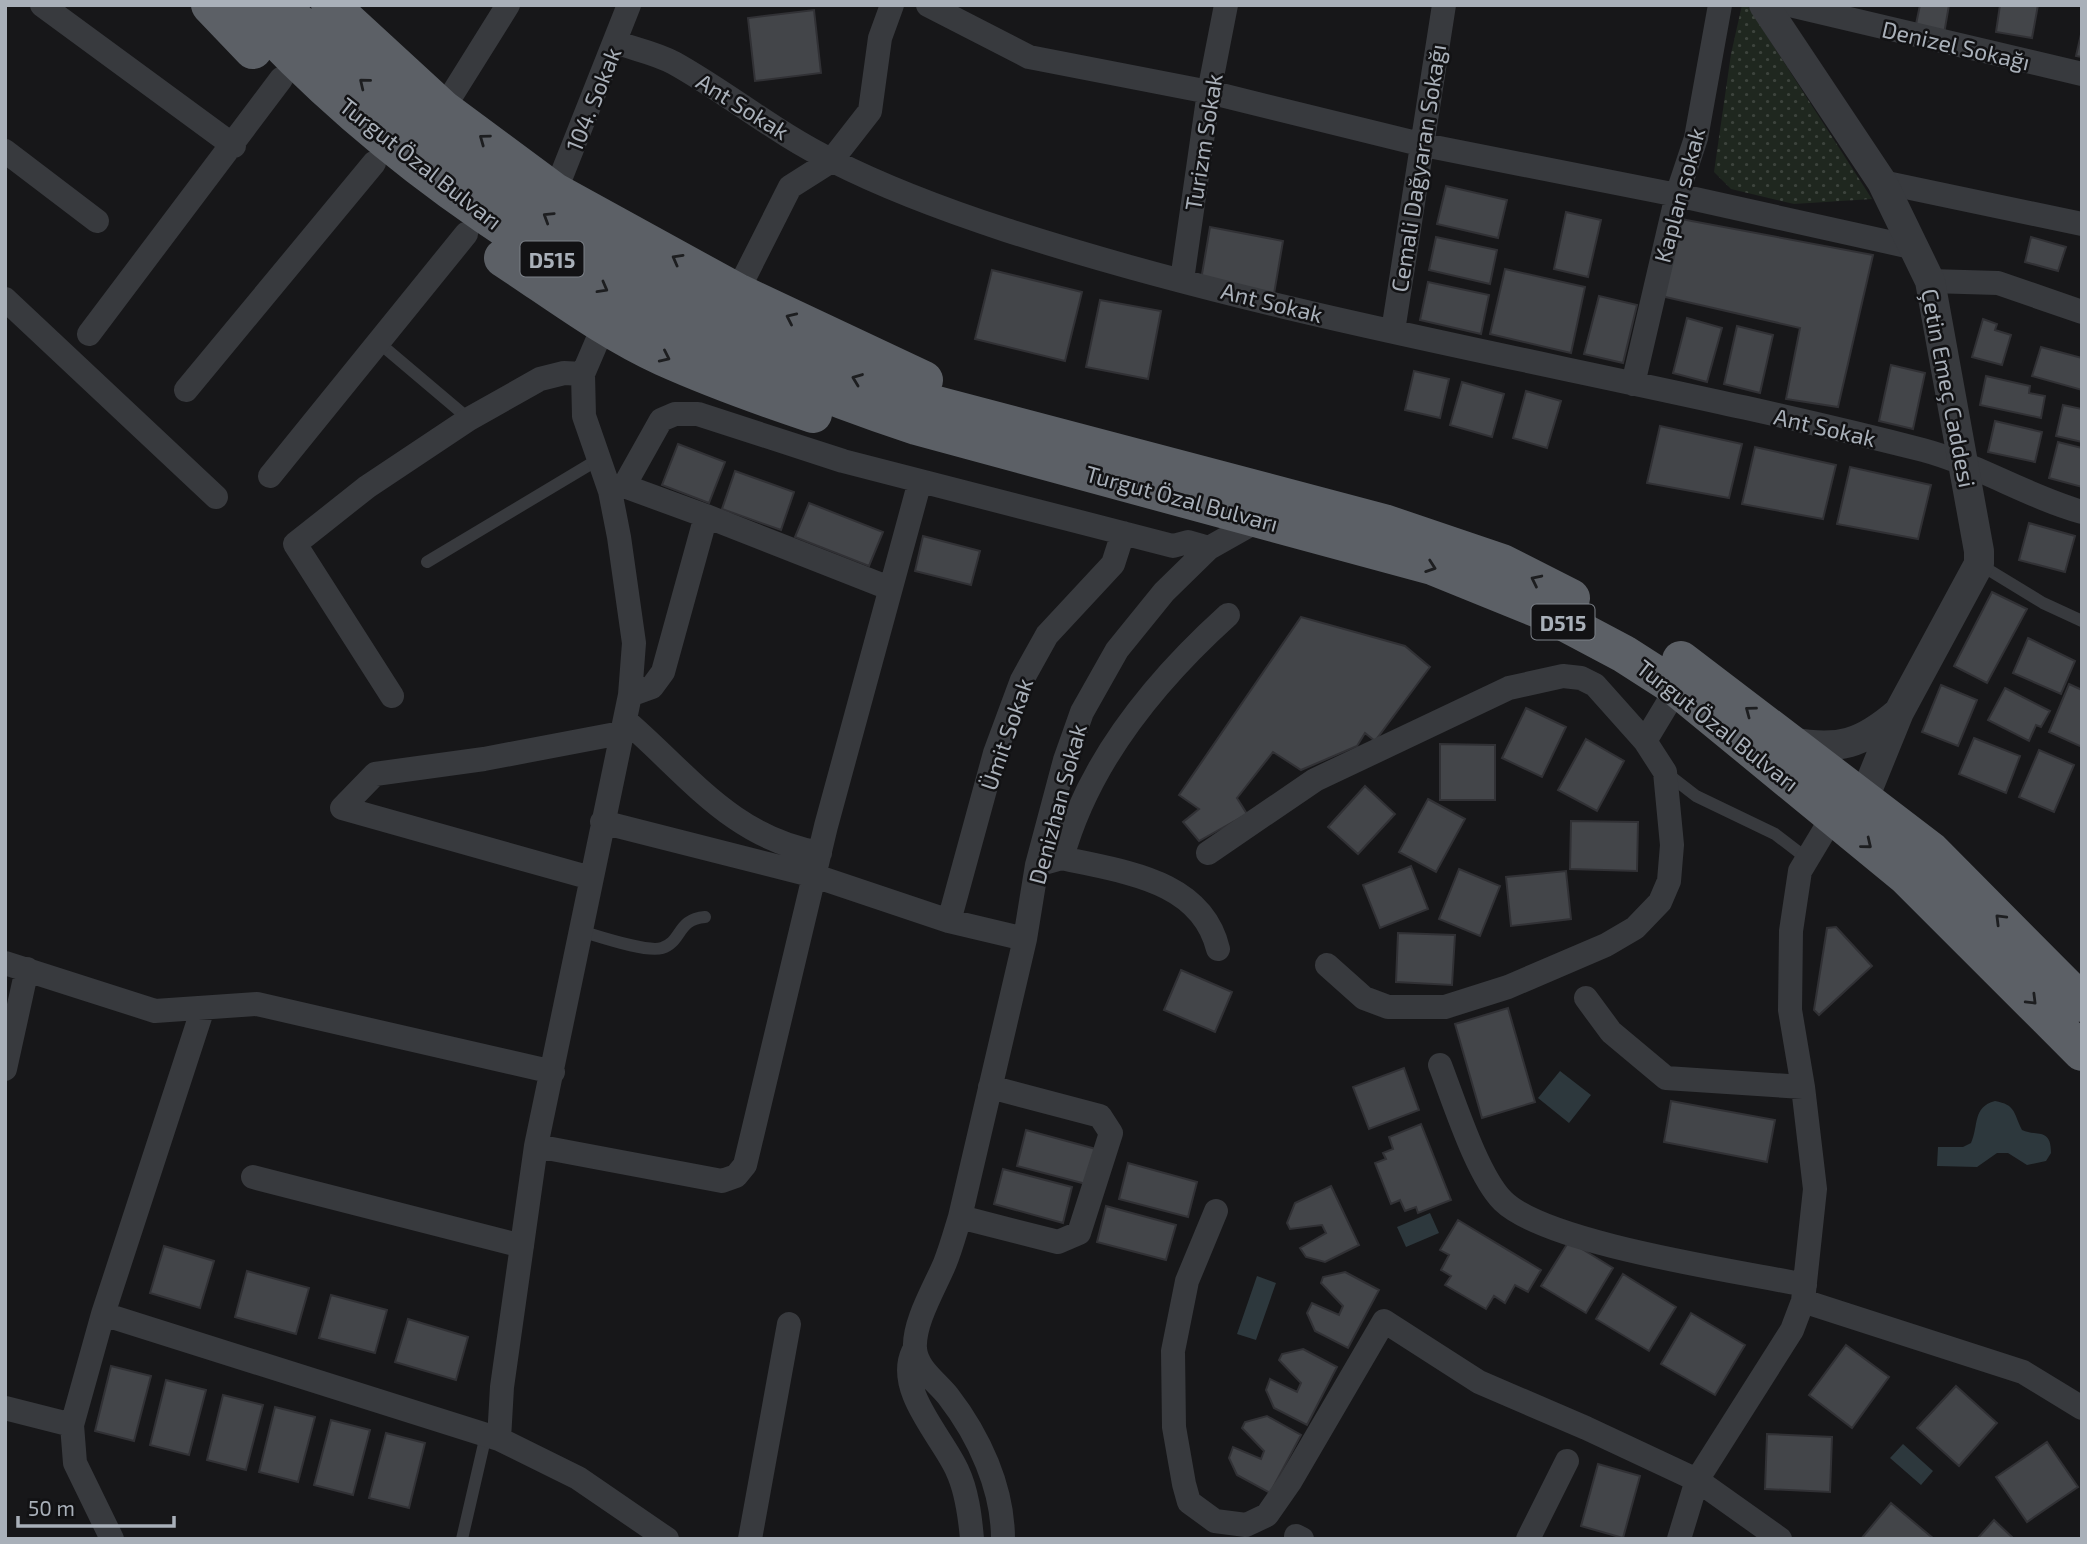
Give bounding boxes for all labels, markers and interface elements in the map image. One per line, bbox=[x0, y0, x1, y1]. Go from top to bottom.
street label: Denizel Sokağı bbox=[1879, 14, 2033, 76]
street label: Cemali Dağyaran Sokağı bbox=[1385, 42, 1451, 294]
street label: 104. Sokak bbox=[559, 43, 627, 155]
street label: Ant Sokak bbox=[692, 67, 795, 145]
street label: Turizm Sokak bbox=[1178, 71, 1228, 213]
one-way arrow bbox=[359, 79, 372, 91]
street label: Turgut Özal Bulvarı bbox=[334, 91, 508, 235]
street label: Kaplan sokak bbox=[1648, 124, 1710, 265]
one-way arrow bbox=[479, 135, 492, 148]
one-way arrow bbox=[542, 212, 555, 225]
road number: D515 bbox=[520, 242, 584, 276]
one-way arrow bbox=[672, 254, 684, 267]
street label: Ant Sokak bbox=[1218, 276, 1326, 328]
one-way arrow bbox=[596, 280, 609, 293]
street label: Çetin Emeç Caddesi bbox=[1915, 286, 1982, 490]
one-way arrow bbox=[786, 312, 798, 326]
one-way arrow bbox=[658, 349, 670, 363]
one-way arrow bbox=[851, 373, 864, 387]
street label: Ant Sokak bbox=[1771, 402, 1879, 452]
street label: Turgut Özal Bulvarı bbox=[1083, 459, 1281, 537]
one-way arrow bbox=[1424, 559, 1436, 573]
one-way arrow bbox=[1531, 574, 1543, 588]
road number: D515 bbox=[1532, 604, 1594, 640]
street label: Turgut Özal Bulvarı bbox=[1631, 653, 1805, 797]
street label: Ümit Sokak bbox=[974, 674, 1038, 794]
one-way arrow bbox=[1745, 706, 1758, 719]
street label: Denizhan Sokak bbox=[1022, 720, 1092, 887]
one-way arrow bbox=[1859, 836, 1872, 848]
one-way arrow bbox=[1995, 914, 2008, 927]
one-way arrow bbox=[2024, 992, 2037, 1005]
scale bar bbox=[18, 1484, 173, 1528]
text: 50 m bbox=[28, 1495, 75, 1520]

